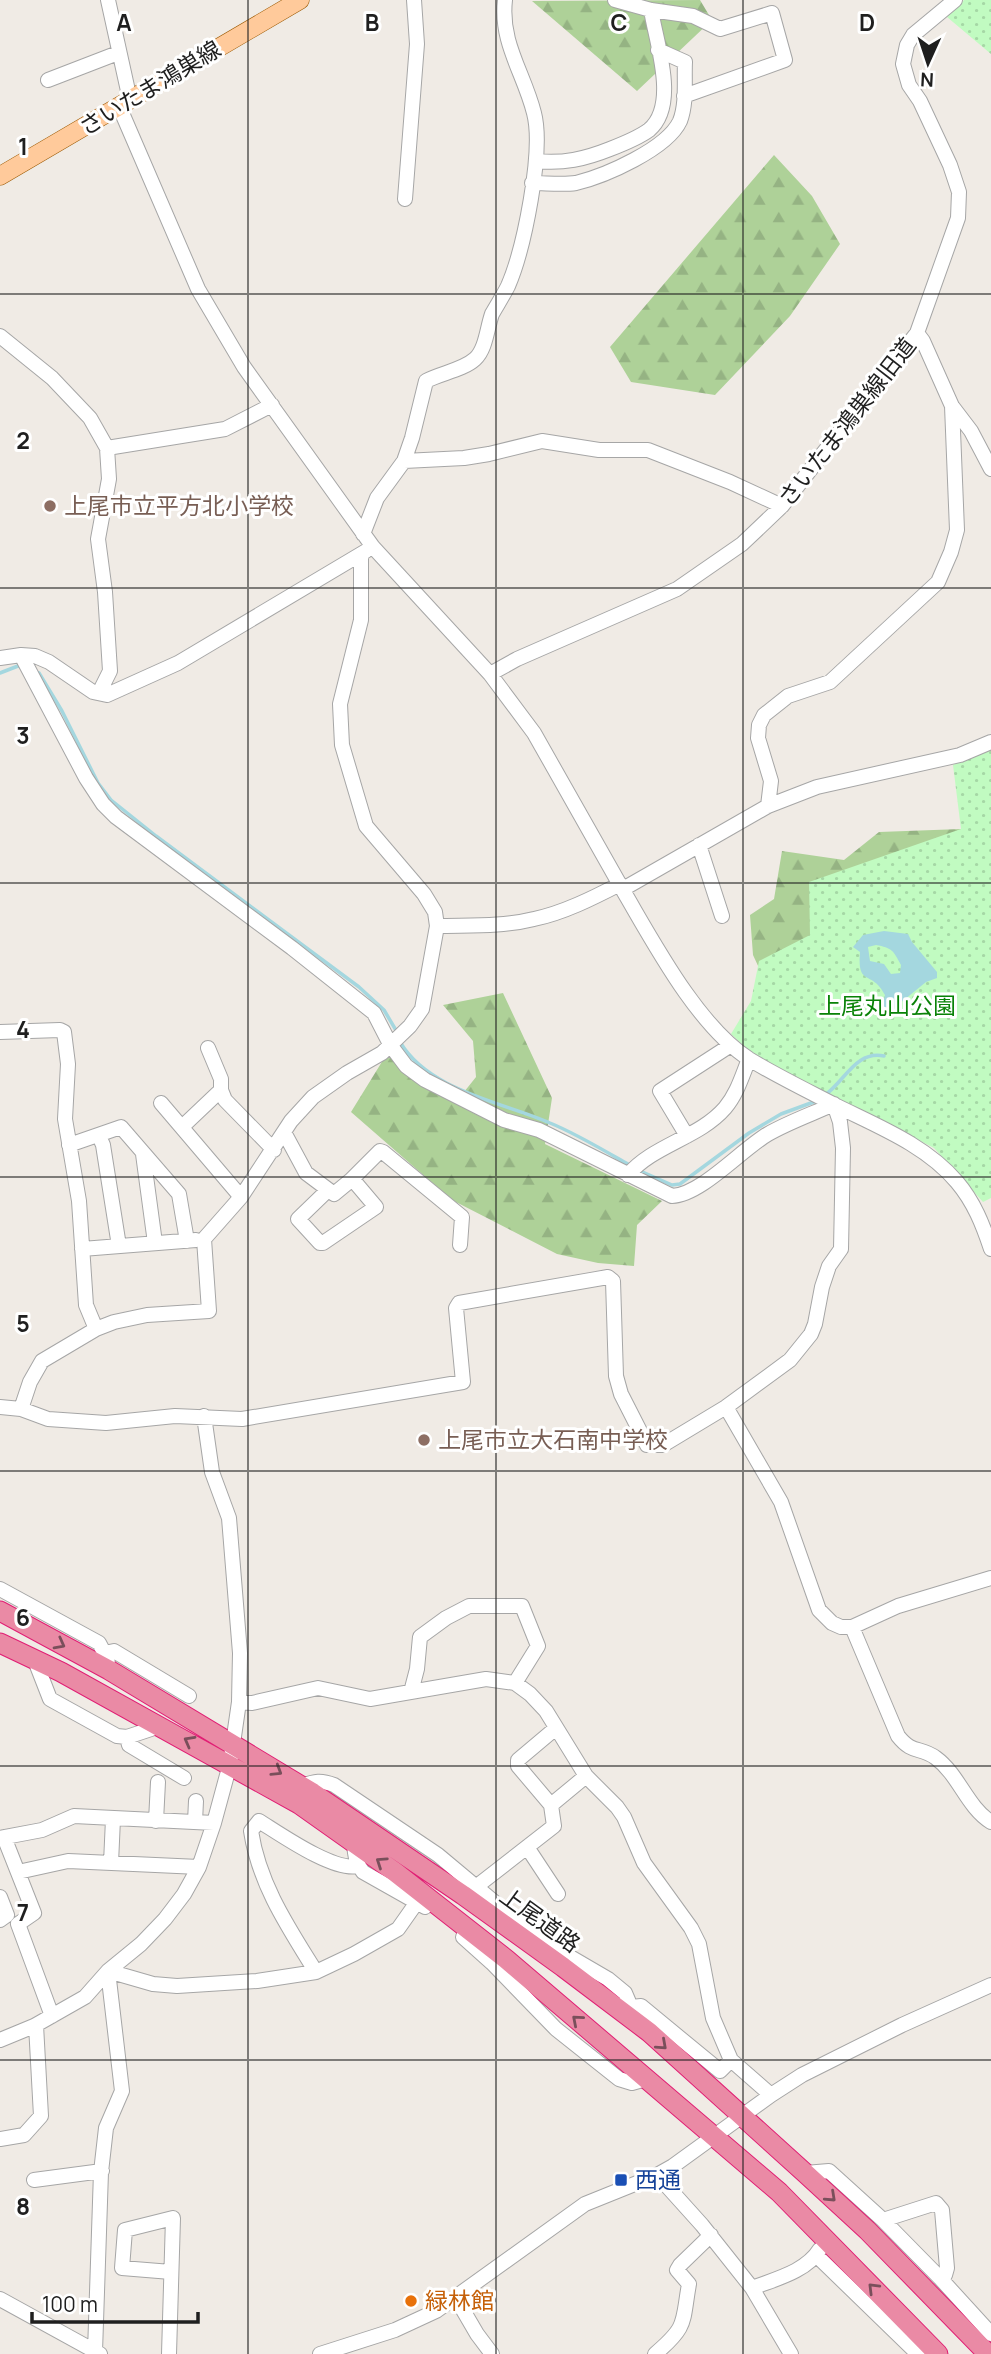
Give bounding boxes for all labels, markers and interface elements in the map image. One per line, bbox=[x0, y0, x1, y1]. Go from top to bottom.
text: A bbox=[116, 6, 132, 38]
text: B bbox=[365, 6, 379, 38]
text: C bbox=[611, 6, 628, 38]
text: D bbox=[859, 6, 875, 38]
north arrow bbox=[893, 28, 963, 98]
street label: さいたま鴻巣線 bbox=[73, 32, 226, 142]
text: N bbox=[920, 67, 935, 93]
text: 1 bbox=[18, 130, 28, 162]
street label: さいたま鴻巣線旧道 bbox=[770, 330, 922, 513]
text: 2 bbox=[16, 424, 30, 456]
place label: 上尾市立平方北小学校 bbox=[64, 489, 294, 521]
marker: 上尾市立平方北小学校 bbox=[42, 498, 58, 514]
text: 3 bbox=[16, 719, 30, 751]
park label: 上尾丸山公園 bbox=[818, 989, 956, 1021]
text: 4 bbox=[16, 1013, 30, 1045]
text: 5 bbox=[16, 1307, 30, 1339]
place label: 上尾市立大石南中学校 bbox=[438, 1423, 668, 1455]
marker: 上尾市立大石南中学校 bbox=[416, 1432, 432, 1448]
text: 6 bbox=[16, 1601, 30, 1633]
one-way arrow bbox=[53, 1636, 65, 1649]
one-way arrow bbox=[183, 1736, 196, 1750]
one-way arrow bbox=[270, 1763, 283, 1776]
one-way arrow bbox=[376, 1858, 389, 1870]
street label: 上尾道路 bbox=[494, 1879, 587, 1959]
text: 7 bbox=[17, 1896, 29, 1928]
one-way arrow bbox=[573, 2016, 586, 2028]
one-way arrow bbox=[654, 2036, 667, 2049]
place label: 西通 bbox=[635, 2163, 681, 2195]
marker: 西通 bbox=[613, 2172, 629, 2188]
one-way arrow bbox=[823, 2189, 836, 2201]
text: 8 bbox=[16, 2190, 30, 2222]
scale bar bbox=[32, 2280, 198, 2324]
one-way arrow bbox=[868, 2283, 881, 2296]
place label: 緑林館 bbox=[425, 2284, 494, 2316]
text: 100 m bbox=[42, 2290, 98, 2318]
marker: 緑林館 bbox=[403, 2293, 419, 2309]

